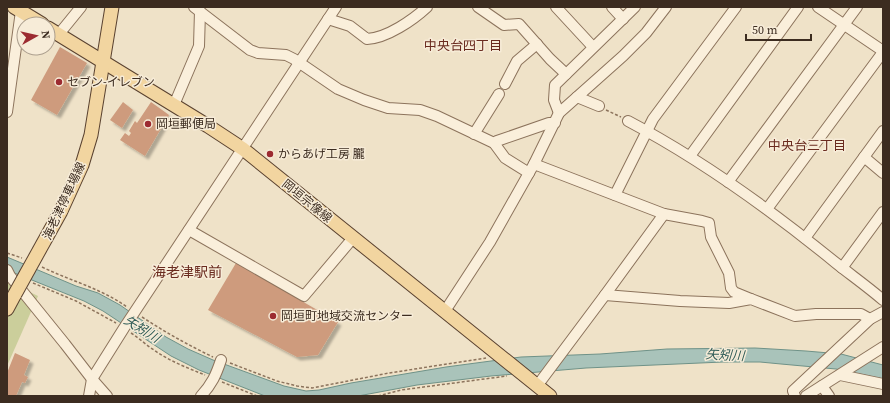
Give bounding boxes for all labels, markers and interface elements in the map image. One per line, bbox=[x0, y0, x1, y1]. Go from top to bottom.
north arrow bbox=[16, 16, 56, 56]
scale bar bbox=[746, 16, 811, 42]
text: 50 m bbox=[752, 22, 778, 38]
text: N bbox=[37, 30, 53, 40]
district label: 中央台四丁目 bbox=[424, 37, 502, 54]
place label: セブン-イレブン bbox=[67, 74, 155, 90]
marker: セブン-イレブン bbox=[54, 77, 64, 87]
place label: 岡垣郵便局 bbox=[156, 116, 216, 132]
marker: 岡垣郵便局 bbox=[143, 119, 153, 129]
district label: 中央台三丁目 bbox=[768, 137, 846, 154]
place label: からあげ工房 朧 bbox=[278, 146, 365, 162]
marker: からあげ工房 朧 bbox=[265, 149, 275, 159]
street label: 海老津停車場線 bbox=[39, 160, 89, 242]
street label: 岡垣宗像線 bbox=[279, 176, 335, 226]
district label: 海老津駅前 bbox=[152, 262, 222, 282]
place label: 岡垣町地域交流センター bbox=[281, 308, 413, 324]
water label: 矢矧川 bbox=[121, 311, 165, 348]
marker: 岡垣町地域交流センター bbox=[268, 311, 278, 321]
water label: 矢矧川 bbox=[705, 345, 747, 365]

